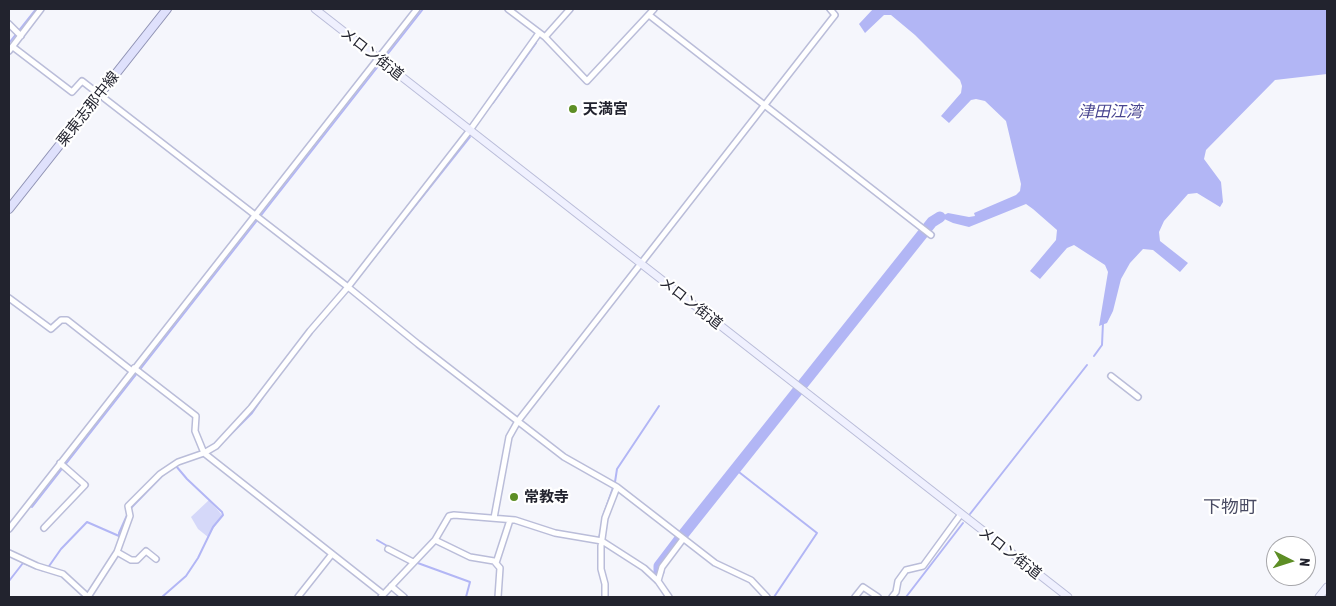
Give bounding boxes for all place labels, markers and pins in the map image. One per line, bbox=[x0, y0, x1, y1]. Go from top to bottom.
place label: 天満宮 bbox=[583, 100, 628, 118]
marker: 天満宮 bbox=[567, 103, 579, 115]
place label: 常教寺 bbox=[524, 488, 569, 506]
marker: 常教寺 bbox=[508, 491, 520, 503]

